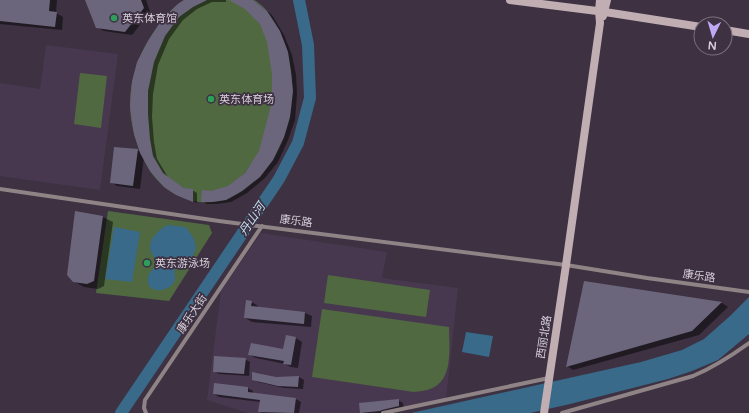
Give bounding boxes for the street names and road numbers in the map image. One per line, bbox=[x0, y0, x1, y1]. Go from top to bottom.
street label: 康乐路 bbox=[279, 213, 313, 229]
street label: 康乐路 bbox=[682, 267, 716, 285]
street label: 康乐大街 bbox=[174, 292, 210, 336]
street label: 西丽北路 bbox=[534, 314, 554, 360]

